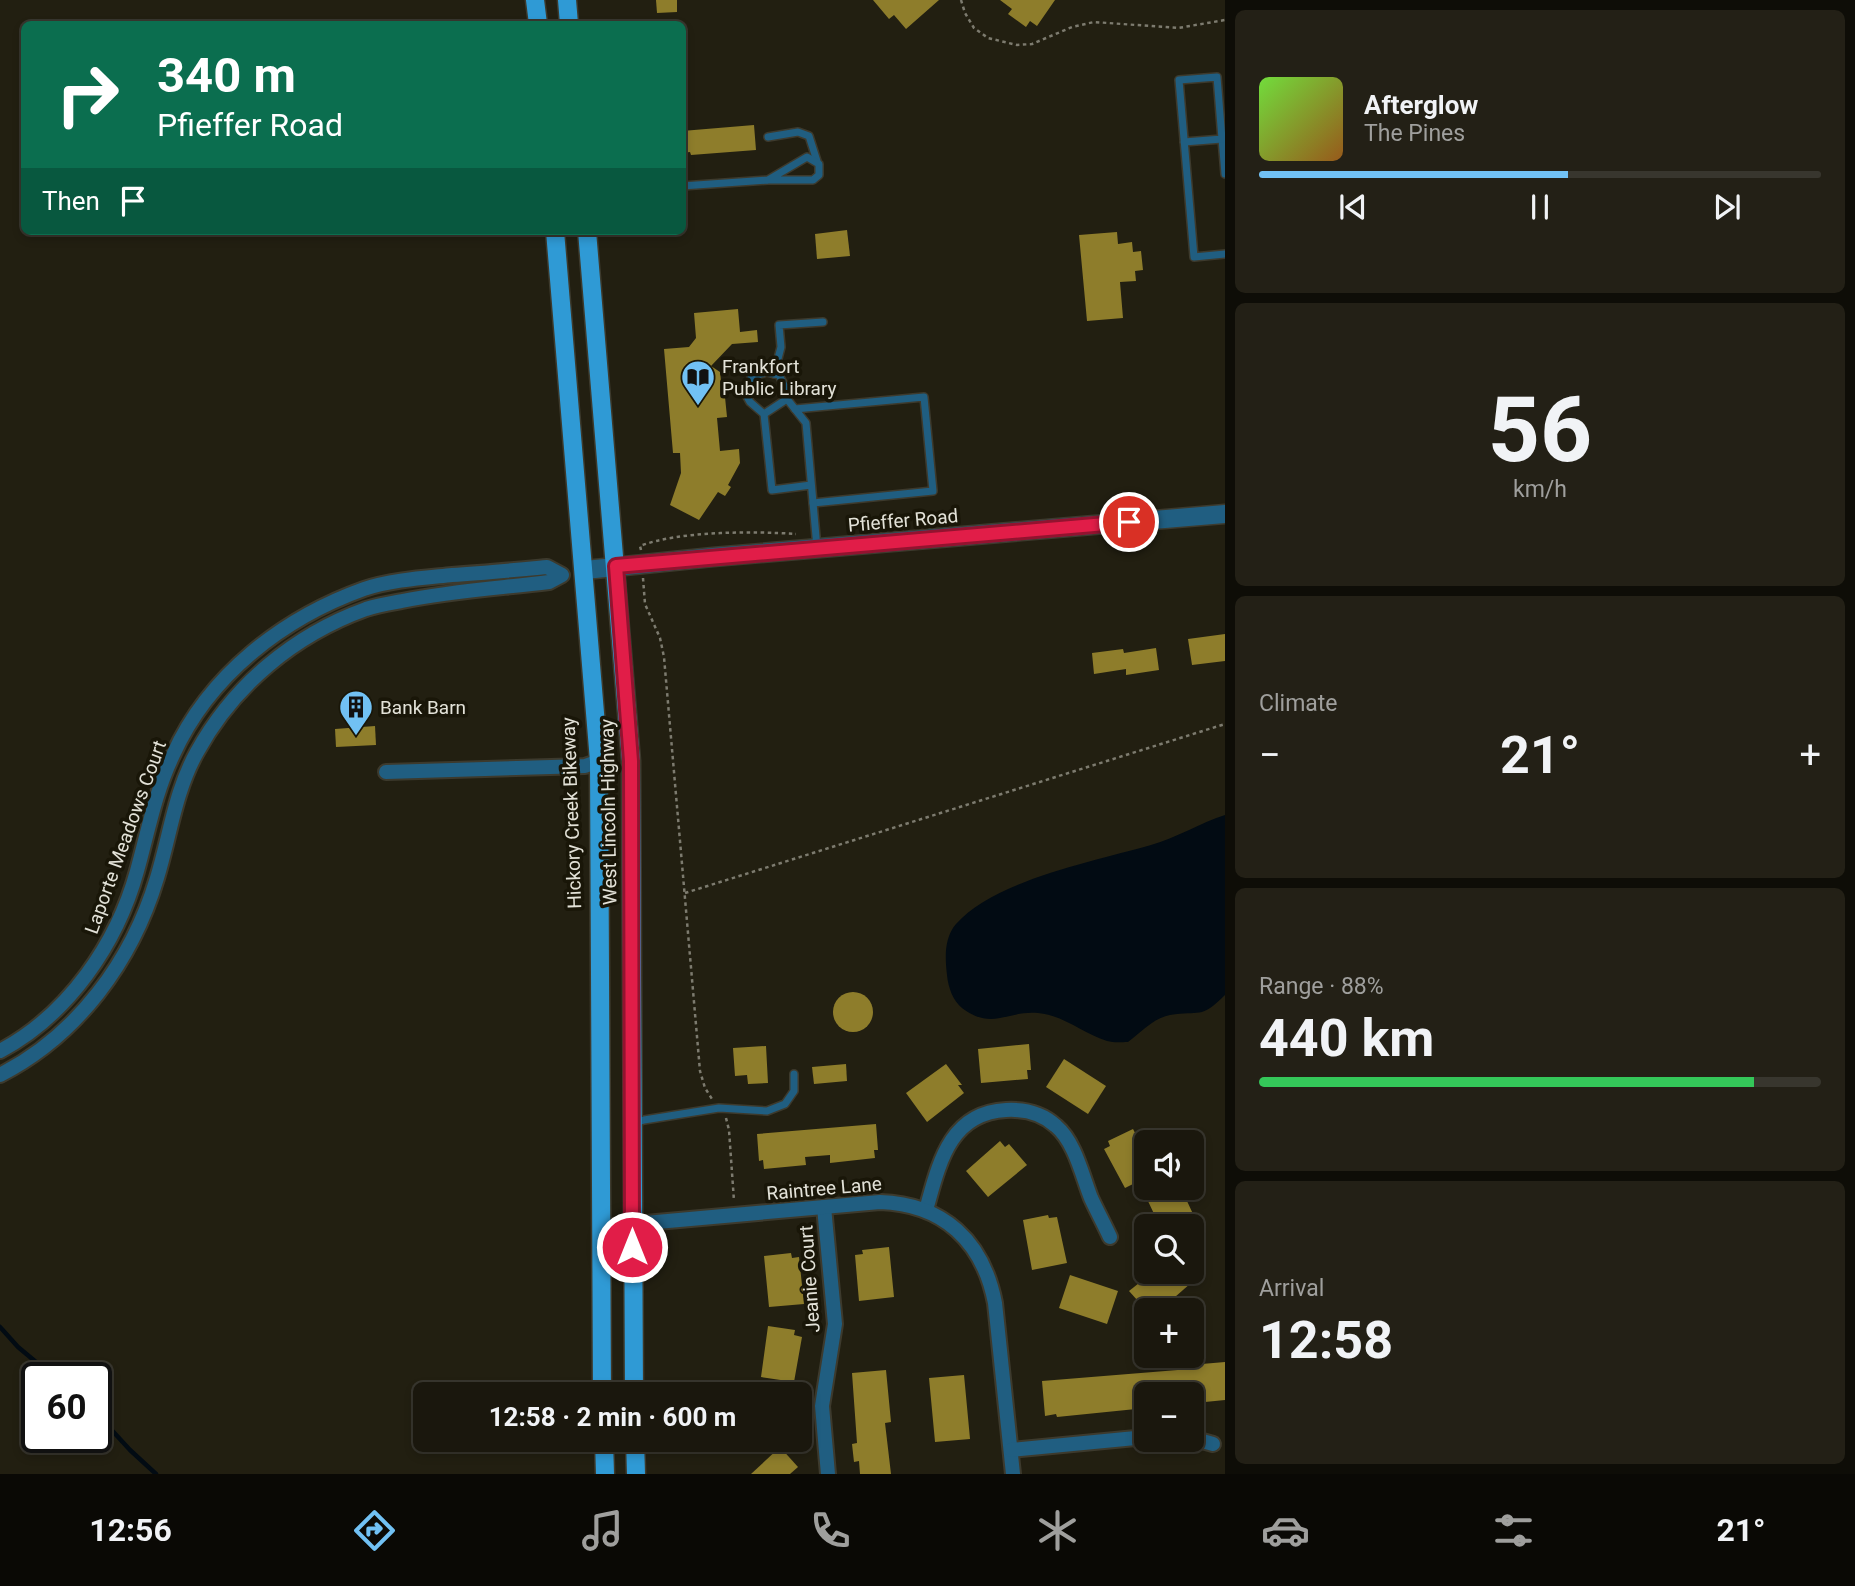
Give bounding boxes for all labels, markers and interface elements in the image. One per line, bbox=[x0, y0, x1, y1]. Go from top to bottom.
text: 340 m bbox=[157, 47, 296, 104]
icon: right bbox=[42, 49, 133, 140]
text: Afterglow bbox=[1364, 90, 1478, 120]
text: Pfieffer Road bbox=[157, 106, 343, 144]
text: The Pines bbox=[1364, 120, 1465, 147]
icon: arrive bbox=[114, 182, 152, 220]
text: Then bbox=[42, 186, 100, 216]
icon: previous bbox=[1334, 188, 1372, 226]
icon: pause bbox=[1521, 188, 1559, 226]
icon: next bbox=[1708, 188, 1746, 226]
place label: Frankfort Public Library bbox=[722, 355, 837, 400]
library icon: Frankfort Public Library bbox=[679, 358, 717, 407]
text: 56 bbox=[1488, 377, 1592, 483]
text: km/h bbox=[1513, 476, 1567, 503]
pin bbox=[1099, 492, 1159, 552]
icon: arrive bbox=[1110, 503, 1148, 541]
street label: Pfieffer Road bbox=[847, 504, 959, 537]
building icon: Bank Barn bbox=[337, 688, 375, 737]
text: Climate bbox=[1259, 690, 1338, 717]
place label: Bank Barn bbox=[380, 696, 466, 719]
street label: Hickory Creek Bikeway bbox=[557, 717, 586, 909]
street label: West Lincoln Highway bbox=[595, 719, 622, 905]
text: 21° bbox=[1500, 725, 1580, 786]
text: − bbox=[1259, 733, 1281, 777]
text: + bbox=[1799, 733, 1821, 777]
street label: Laporte Meadows Court bbox=[80, 737, 171, 937]
text: Range · 88% bbox=[1259, 973, 1384, 1000]
text: 440 km bbox=[1259, 1008, 1434, 1069]
map controls bbox=[1134, 1130, 1204, 1452]
button: sound bbox=[1134, 1130, 1204, 1200]
street label: Raintree Lane bbox=[765, 1172, 883, 1205]
position arrow bbox=[595, 1210, 669, 1284]
button: search bbox=[1134, 1214, 1204, 1284]
street label: Jeanie Court bbox=[794, 1224, 825, 1333]
text: Arrival bbox=[1259, 1275, 1324, 1302]
button: + bbox=[1134, 1298, 1204, 1368]
text: 12:58 bbox=[1259, 1310, 1393, 1371]
speed limit sign: 60 bbox=[21, 1362, 112, 1453]
button: − bbox=[1134, 1382, 1204, 1452]
text: 12:58 · 2 min · 600 m bbox=[489, 1402, 736, 1432]
icon: directions bbox=[350, 1506, 399, 1555]
icon: music bbox=[578, 1506, 627, 1555]
icon: phone bbox=[806, 1506, 855, 1555]
icon: climate bbox=[1033, 1506, 1082, 1555]
icon: car bbox=[1261, 1506, 1310, 1555]
icon: filters bbox=[1489, 1506, 1538, 1555]
text: 12:56 bbox=[89, 1511, 172, 1549]
text: 21° bbox=[1716, 1511, 1766, 1549]

